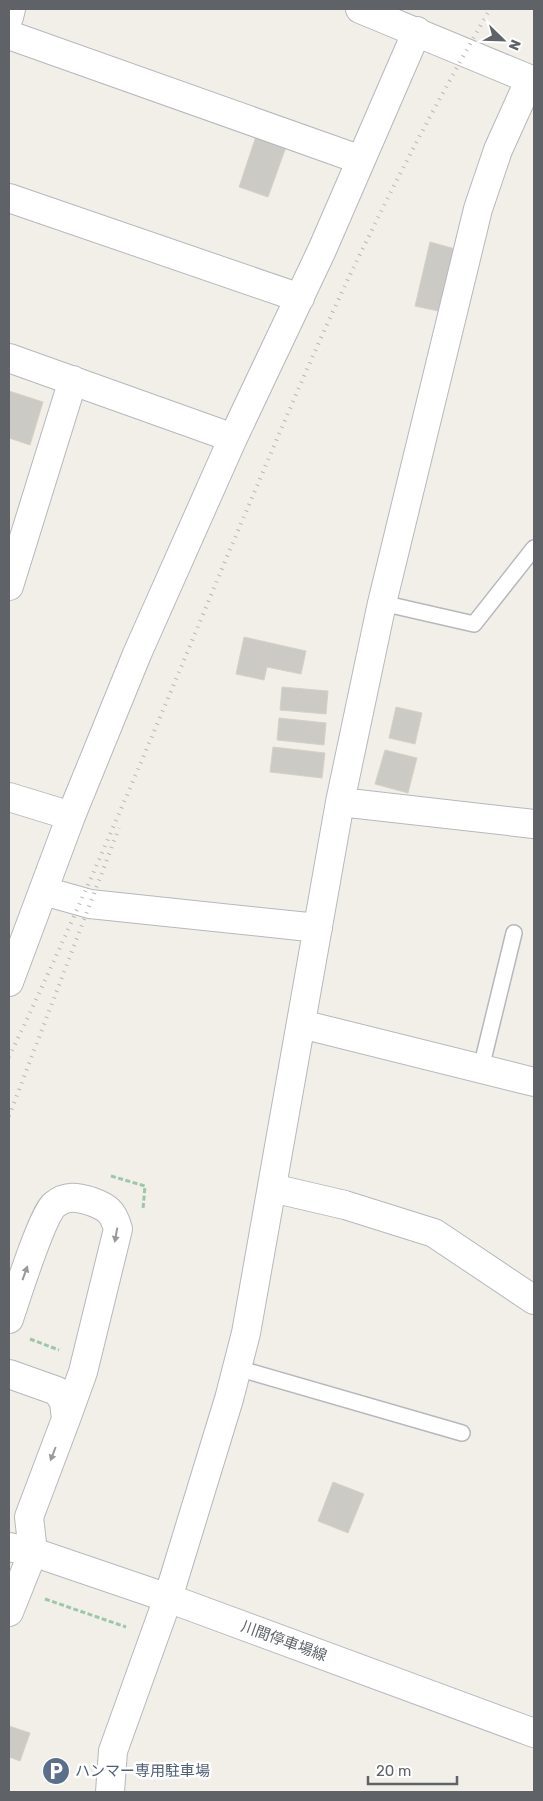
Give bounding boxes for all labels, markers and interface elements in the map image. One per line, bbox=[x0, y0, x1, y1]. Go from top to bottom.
north arrow bbox=[478, 15, 528, 65]
text: N bbox=[505, 37, 524, 53]
one-way arrow bbox=[112, 1228, 120, 1244]
one-way arrow bbox=[22, 1266, 29, 1281]
one-way arrow bbox=[49, 1447, 57, 1462]
street label: 川間停車場線 bbox=[239, 1617, 329, 1665]
scale bar bbox=[368, 1754, 457, 1786]
parking icon: ハンマー専用駐車場 bbox=[41, 1756, 71, 1786]
place label: ハンマー専用駐車場 bbox=[75, 1762, 210, 1780]
text: 20 m bbox=[376, 1762, 411, 1780]

